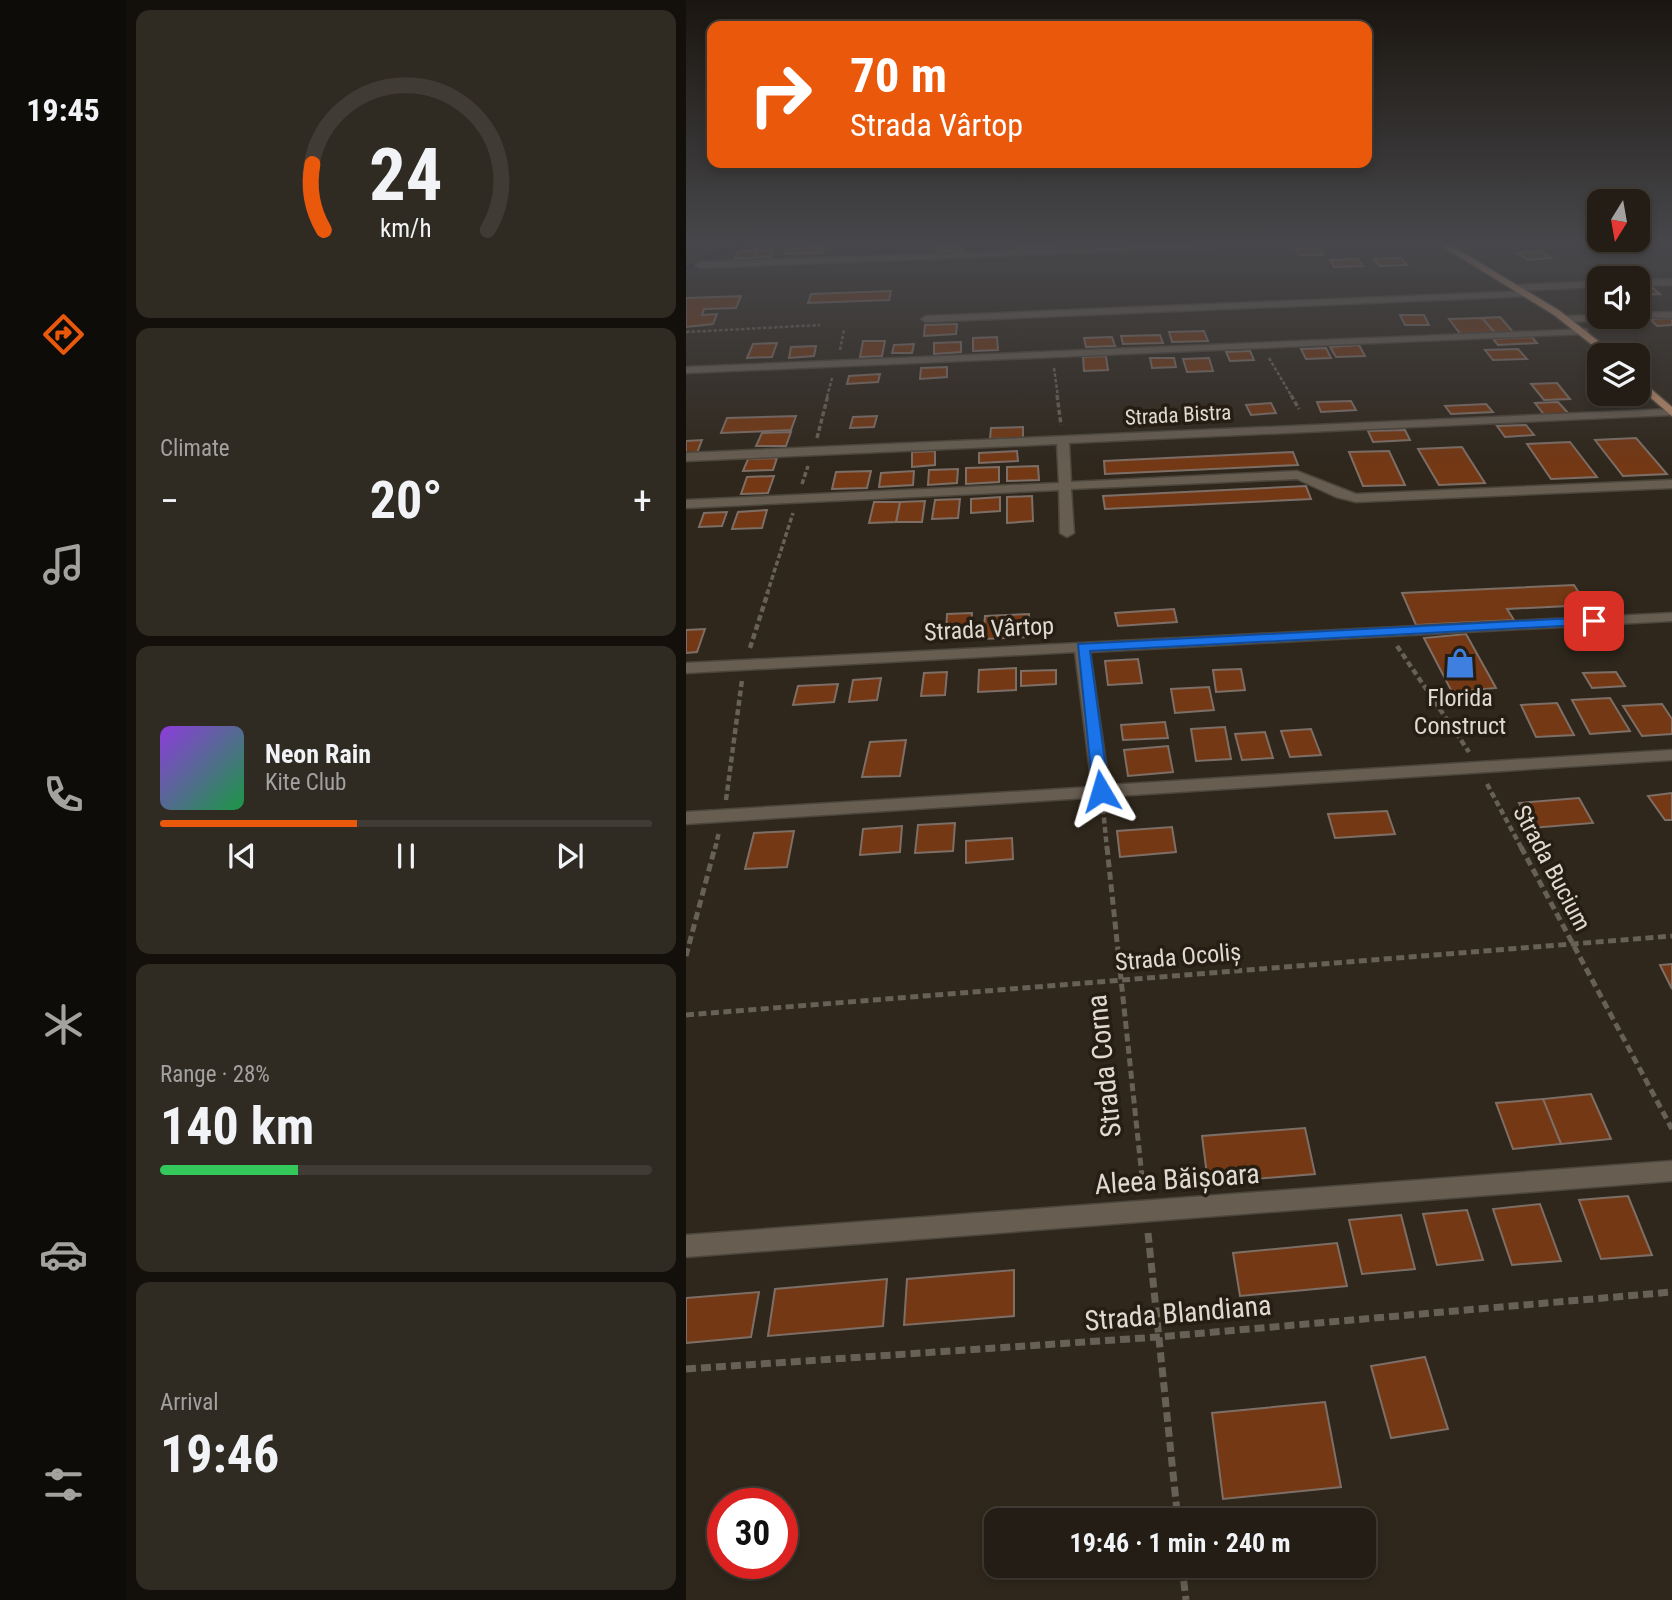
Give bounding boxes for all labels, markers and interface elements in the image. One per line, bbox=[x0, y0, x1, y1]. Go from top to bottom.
text: 70 m bbox=[850, 47, 947, 104]
icon: right bbox=[735, 49, 826, 140]
text: 19:45 bbox=[26, 91, 100, 129]
text: Strada Vârtop bbox=[850, 106, 1023, 144]
text: 24 bbox=[369, 132, 443, 218]
north arrow bbox=[1587, 189, 1650, 252]
map controls bbox=[1587, 189, 1650, 406]
text: km/h bbox=[380, 214, 432, 243]
button: sound bbox=[1587, 266, 1650, 329]
icon: directions bbox=[39, 310, 88, 359]
button: layers bbox=[1587, 343, 1650, 406]
street label: Strada Bistra bbox=[1124, 400, 1232, 430]
text: Climate bbox=[160, 435, 230, 462]
text: 20° bbox=[370, 470, 442, 531]
text: − bbox=[160, 479, 179, 523]
text: + bbox=[633, 479, 652, 523]
icon: music bbox=[39, 540, 88, 589]
pin bbox=[1564, 591, 1624, 651]
icon: arrive bbox=[1575, 602, 1613, 640]
street label: Strada Vârtop bbox=[923, 612, 1055, 646]
shop icon: Florida Construct bbox=[1443, 646, 1477, 680]
place label: Florida Construct bbox=[1414, 684, 1506, 740]
text: Neon Rain bbox=[265, 739, 371, 769]
position arrow bbox=[1064, 754, 1138, 828]
text: Kite Club bbox=[265, 769, 346, 796]
icon: phone bbox=[39, 770, 88, 819]
street label: Strada Bucium bbox=[1507, 801, 1597, 935]
icon: previous bbox=[223, 837, 261, 875]
icon: pause bbox=[387, 837, 425, 875]
icon: next bbox=[551, 837, 589, 875]
street label: Strada Ocoliș bbox=[1114, 938, 1242, 976]
street label: Strada Corna bbox=[1080, 993, 1128, 1139]
icon: climate bbox=[39, 1000, 88, 1049]
text: Range · 28% bbox=[160, 1061, 270, 1088]
text: 140 km bbox=[160, 1096, 314, 1157]
street label: Aleea Băișoara bbox=[1093, 1157, 1261, 1201]
icon: car bbox=[39, 1230, 88, 1279]
street label: Strada Blandiana bbox=[1083, 1288, 1273, 1338]
text: Arrival bbox=[160, 1389, 219, 1416]
text: 19:46 bbox=[160, 1424, 279, 1485]
icon: filters bbox=[39, 1460, 88, 1509]
speed limit sign: 30 bbox=[707, 1488, 798, 1579]
text: 19:46 · 1 min · 240 m bbox=[1070, 1528, 1290, 1558]

